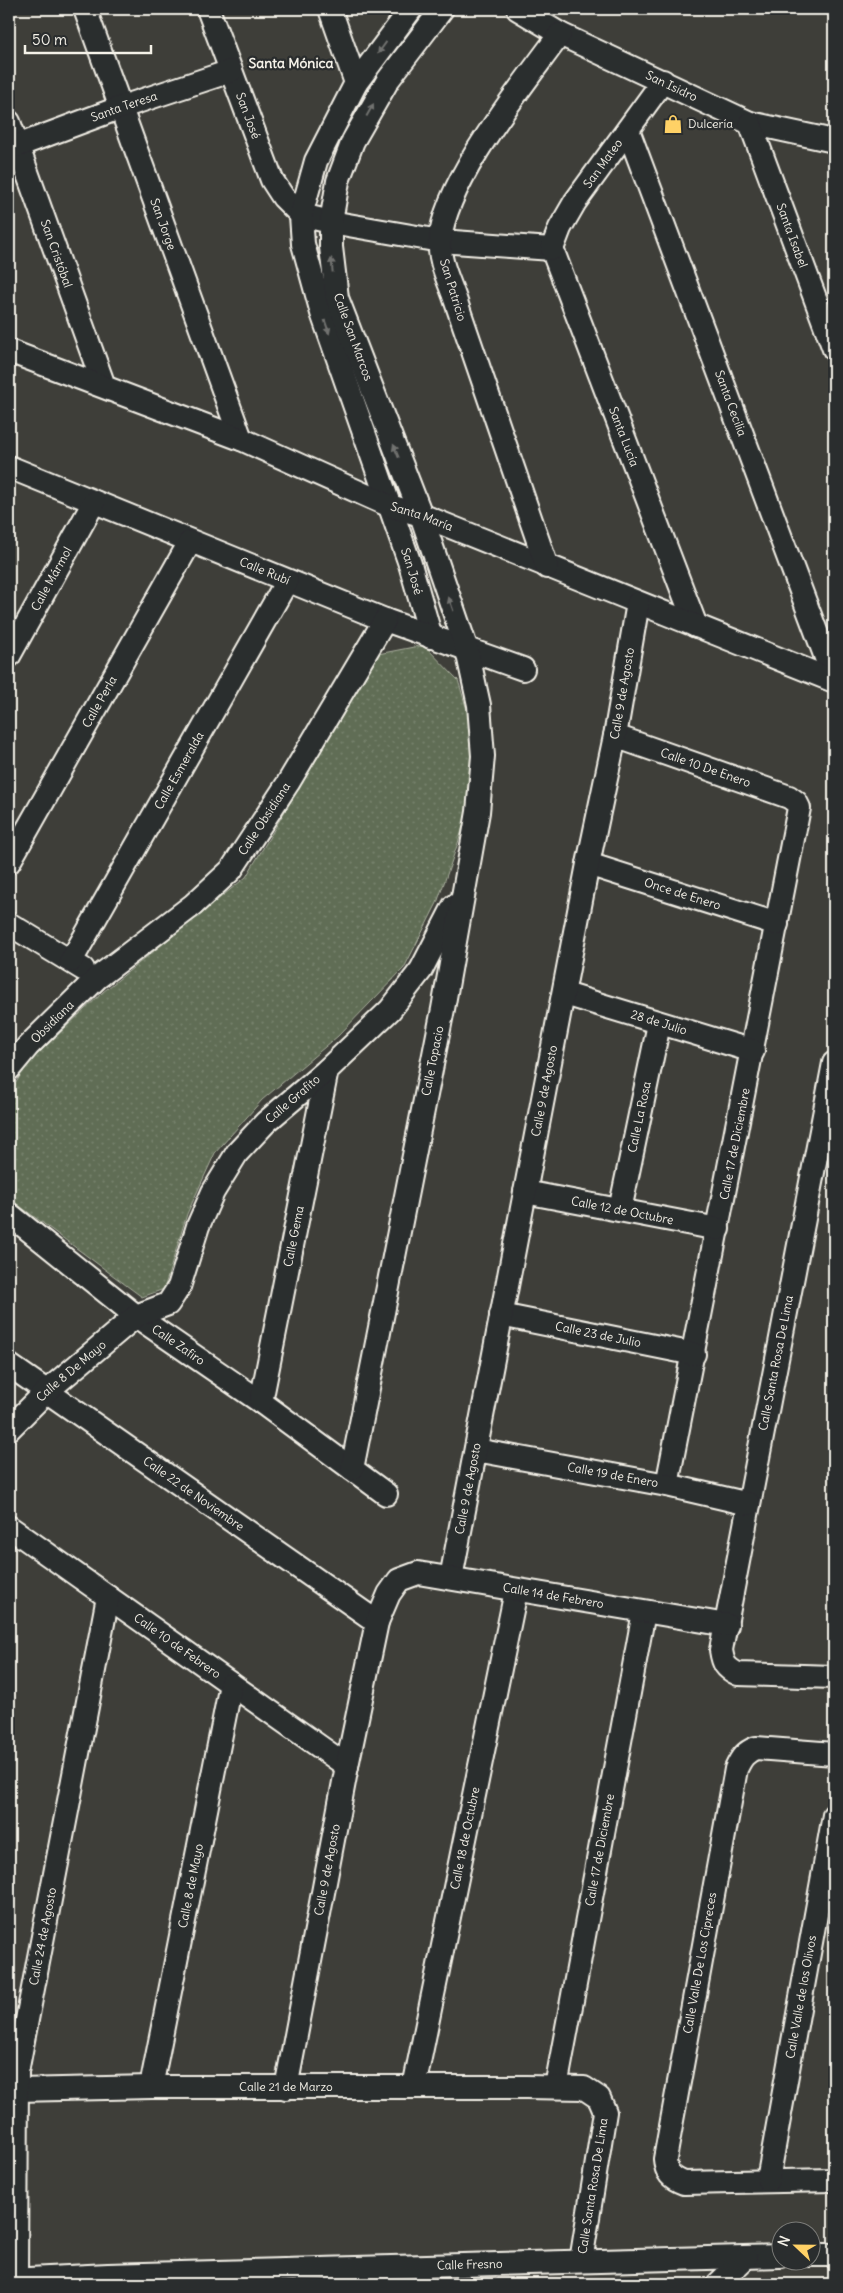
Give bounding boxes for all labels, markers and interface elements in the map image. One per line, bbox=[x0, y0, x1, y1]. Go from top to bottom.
scale bar bbox=[25, 22, 151, 54]
text: 50 m bbox=[32, 30, 67, 49]
one-way arrow bbox=[377, 41, 388, 54]
district label: Santa Mónica bbox=[248, 54, 334, 72]
street label: San Isidro bbox=[643, 67, 700, 104]
street label: Santa Teresa bbox=[89, 88, 159, 125]
street label: San José bbox=[233, 90, 264, 141]
one-way arrow bbox=[366, 103, 374, 117]
shop icon: Dulcería bbox=[662, 113, 684, 135]
place label: Dulcería bbox=[688, 116, 733, 131]
street label: San Mateo bbox=[580, 136, 626, 191]
street label: San Jorge bbox=[147, 196, 180, 252]
street label: Santa Isabel bbox=[773, 201, 811, 270]
street label: San Cristóbal bbox=[38, 218, 76, 290]
one-way arrow bbox=[328, 256, 336, 272]
street label: San Patricio bbox=[437, 257, 470, 323]
street label: Calle San Marcos bbox=[331, 291, 376, 383]
one-way arrow bbox=[324, 319, 331, 334]
street label: Santa Cecilia bbox=[712, 368, 750, 438]
street label: Santa Lucía bbox=[606, 404, 643, 469]
one-way arrow bbox=[392, 443, 400, 458]
street label: Santa María bbox=[389, 499, 455, 534]
street label: Calle Mármol bbox=[27, 544, 75, 613]
street label: San José bbox=[398, 546, 426, 596]
street label: Calle Rubí bbox=[237, 554, 293, 588]
one-way arrow bbox=[447, 596, 454, 611]
street label: Calle 9 de Agosto bbox=[607, 646, 637, 740]
street label: Calle Perla bbox=[79, 673, 120, 730]
street label: Calle Esmeralda bbox=[151, 729, 207, 812]
street label: Calle 10 De Enero bbox=[659, 745, 753, 790]
street label: Calle Obsidiana bbox=[235, 779, 293, 858]
street label: Once de Enero bbox=[642, 874, 723, 913]
street label: Obsidiana bbox=[27, 997, 77, 1046]
street label: 28 de Julio bbox=[629, 1006, 689, 1038]
street label: Calle Topacio bbox=[418, 1024, 447, 1097]
street label: Calle 9 de Agosto bbox=[528, 1043, 560, 1138]
street label: Calle Grafito bbox=[262, 1071, 323, 1126]
street label: Calle La Rosa bbox=[624, 1080, 654, 1154]
street label: Calle 17 de Diciembre bbox=[716, 1087, 753, 1201]
street label: Calle 12 de Octubre bbox=[570, 1193, 675, 1227]
street label: Calle Gema bbox=[280, 1204, 307, 1268]
street label: Calle Santa Rosa De Lima bbox=[755, 1294, 796, 1432]
street label: Calle 23 de Julio bbox=[554, 1318, 643, 1350]
street label: Calle Zafiro bbox=[149, 1321, 208, 1368]
street label: Calle 8 De Mayo bbox=[33, 1337, 109, 1405]
street label: Calle 9 de Agosto bbox=[452, 1441, 484, 1536]
street label: Calle 22 de Noviembre bbox=[140, 1453, 247, 1534]
street label: Calle 19 de Enero bbox=[566, 1459, 660, 1490]
street label: Calle 14 de Febrero bbox=[502, 1579, 605, 1611]
street label: Calle 10 de Febrero bbox=[131, 1610, 224, 1682]
street label: Calle 18 de Octubre bbox=[447, 1785, 483, 1891]
street label: Calle 17 de Diciembre bbox=[582, 1793, 617, 1907]
street label: Calle 9 de Agosto bbox=[311, 1822, 343, 1917]
street label: Calle 8 de Mayo bbox=[175, 1842, 206, 1929]
street label: Calle 24 de Agosto bbox=[26, 1886, 59, 1987]
street label: Calle Valle De Los Cipreces bbox=[680, 1891, 719, 2035]
street label: Calle Valle de los Olivos bbox=[782, 1934, 819, 2060]
street label: Calle 21 de Marzo bbox=[239, 2079, 333, 2094]
street label: Calle Santa Rosa De Lima bbox=[574, 2117, 611, 2255]
north arrow bbox=[770, 2220, 820, 2270]
text: N bbox=[774, 2233, 794, 2249]
street label: Calle Fresno bbox=[437, 2256, 503, 2273]

